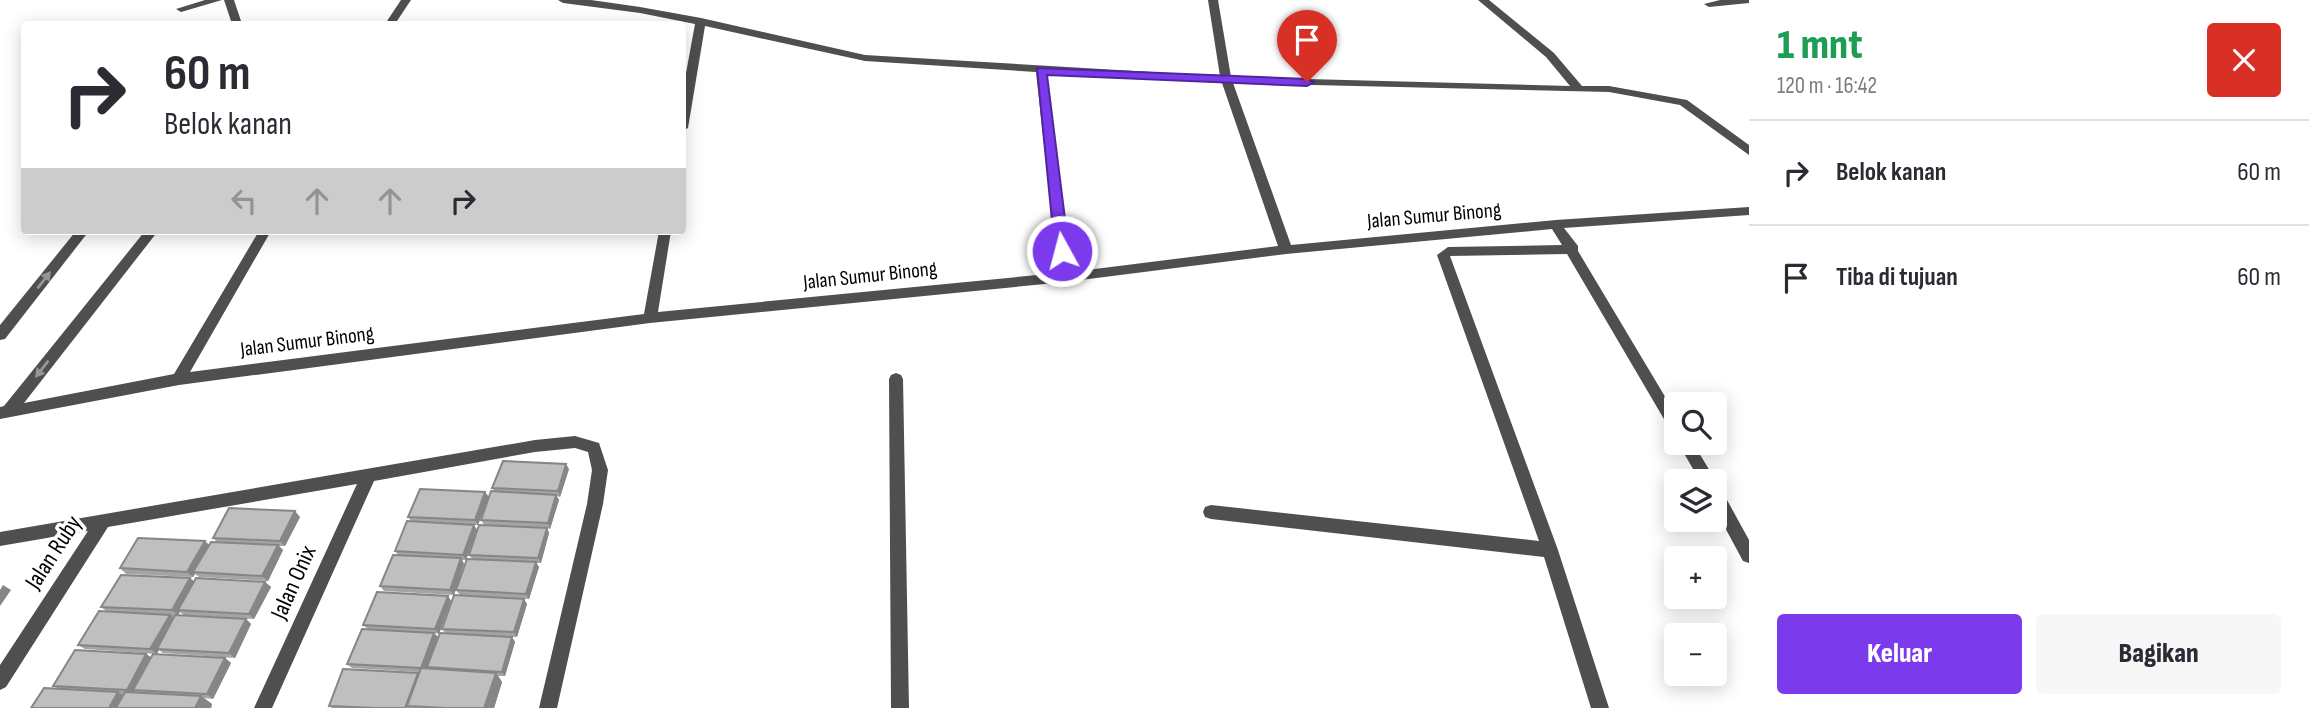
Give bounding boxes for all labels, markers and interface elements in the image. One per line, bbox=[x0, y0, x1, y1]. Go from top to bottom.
pin bbox=[1277, 10, 1337, 82]
text: 1 mnt bbox=[1777, 20, 1862, 71]
icon: arrive bbox=[1288, 21, 1326, 59]
button: close bbox=[2207, 23, 2281, 97]
text: 60 m bbox=[164, 45, 251, 104]
icon: right bbox=[49, 49, 140, 140]
text: 120 m · 16:42 bbox=[1777, 72, 1877, 100]
text: Belok kanan bbox=[164, 105, 292, 144]
icon: right bbox=[1777, 154, 1815, 192]
text: Belok kanan bbox=[1836, 157, 1946, 188]
text: 60 m bbox=[2237, 157, 2281, 188]
icon: left bbox=[225, 182, 263, 220]
icon: ahead bbox=[298, 182, 336, 220]
icon: ahead bbox=[371, 182, 409, 220]
icon: right bbox=[444, 182, 482, 220]
street label: Jalan Sumur Binong bbox=[1365, 197, 1502, 234]
position arrow bbox=[1025, 214, 1099, 288]
street label: Jalan Sumur Binong bbox=[801, 256, 938, 295]
icon: arrive bbox=[1777, 259, 1815, 297]
text: Tiba di tujuan bbox=[1836, 262, 1958, 293]
text: 60 m bbox=[2237, 262, 2281, 293]
one-way arrow bbox=[36, 272, 51, 290]
street label: Jalan Sumur Binong bbox=[238, 321, 375, 362]
one-way arrow bbox=[35, 360, 50, 378]
map controls bbox=[1664, 392, 1727, 686]
button: search bbox=[1664, 392, 1727, 455]
button: layers bbox=[1664, 469, 1727, 532]
street label: Jalan Ruby bbox=[18, 510, 88, 595]
street label: Jalan Onix bbox=[264, 541, 322, 624]
button: + bbox=[1664, 546, 1727, 609]
button: Keluar bbox=[1777, 614, 2022, 694]
button: Bagikan bbox=[2036, 614, 2281, 694]
button: − bbox=[1664, 623, 1727, 686]

